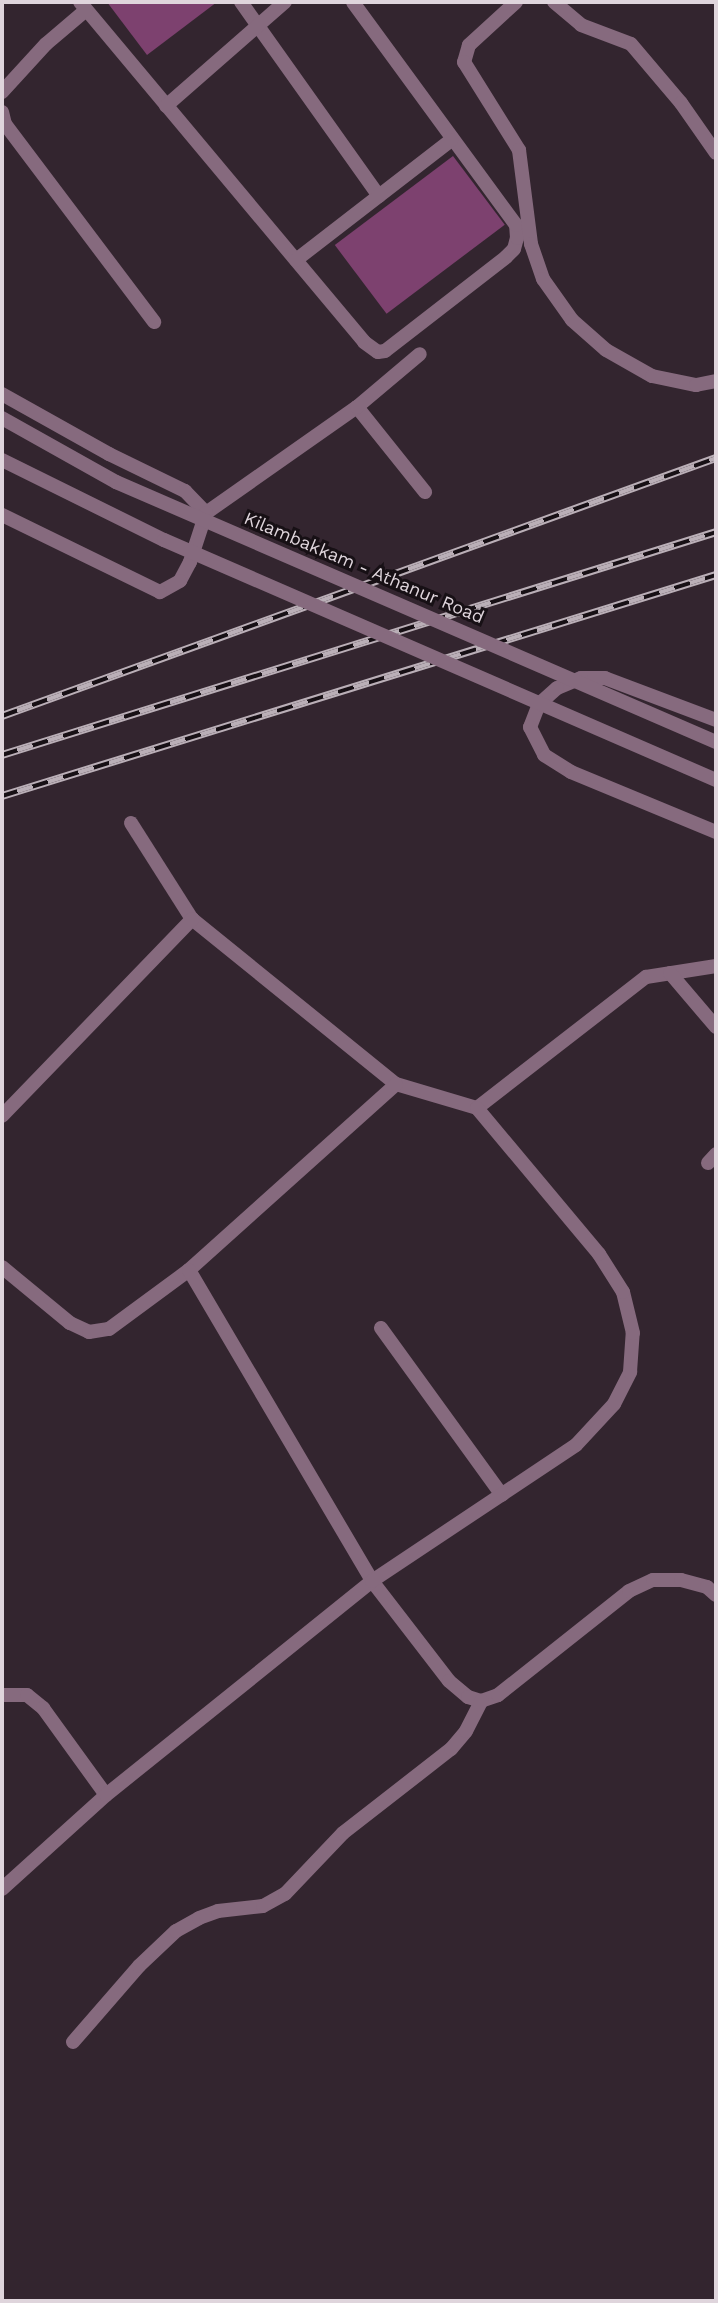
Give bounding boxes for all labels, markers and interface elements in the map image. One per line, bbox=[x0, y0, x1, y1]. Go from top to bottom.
street label: Kilambakkam - Athanur Road bbox=[240, 507, 488, 629]

